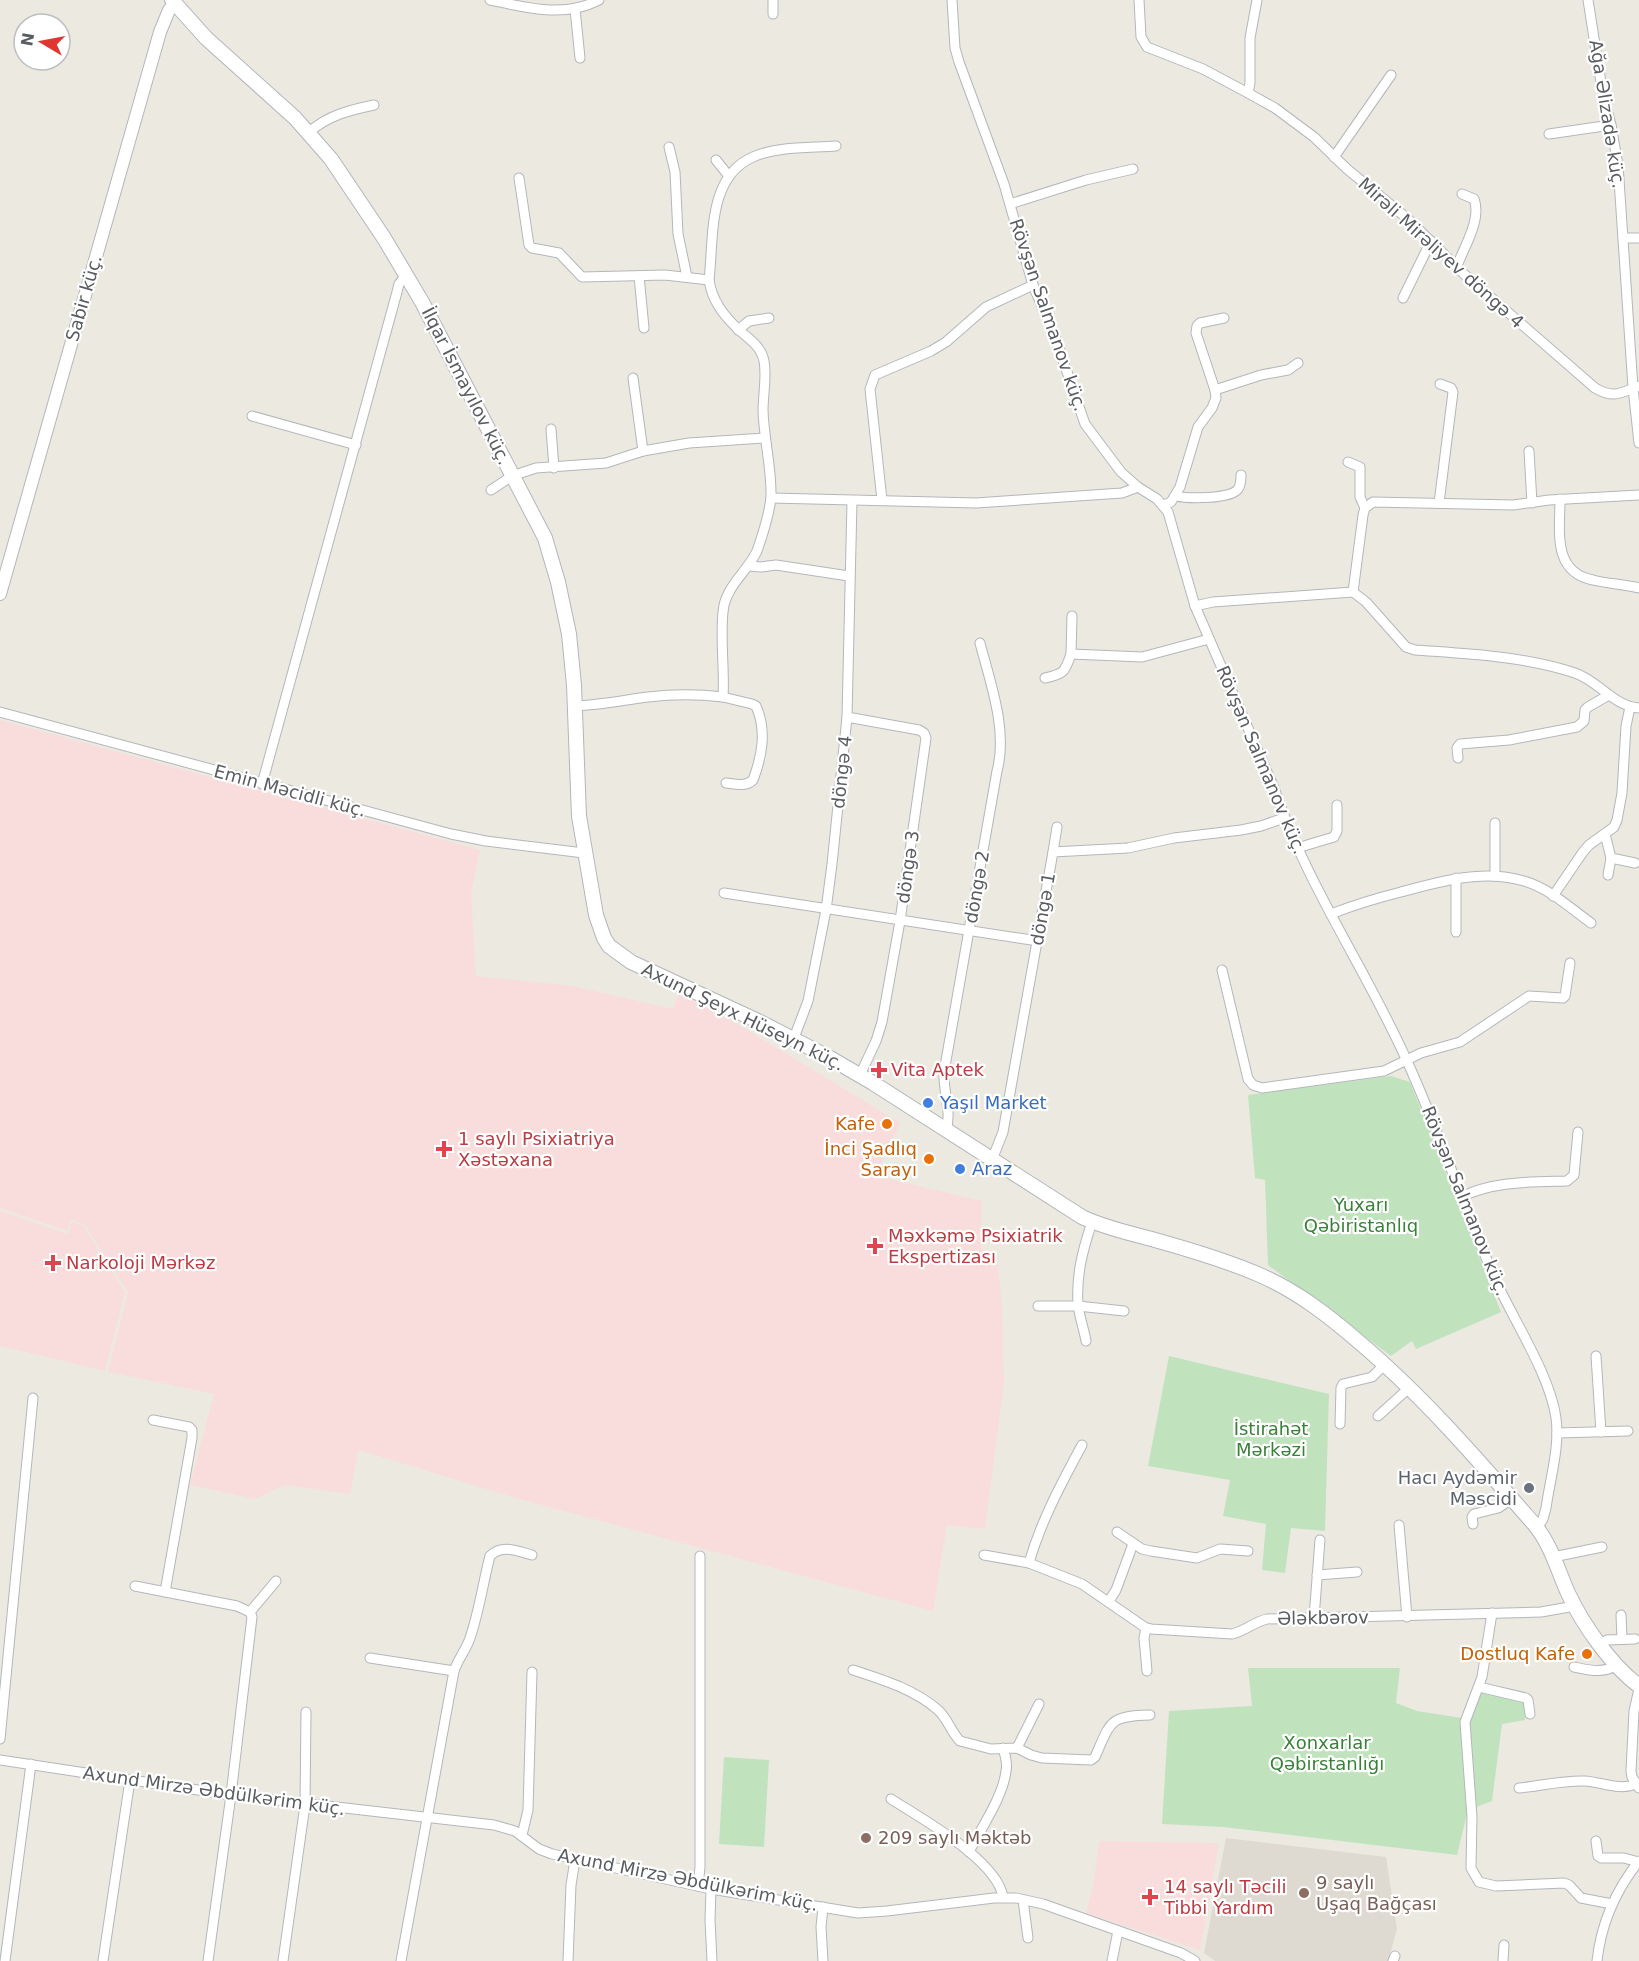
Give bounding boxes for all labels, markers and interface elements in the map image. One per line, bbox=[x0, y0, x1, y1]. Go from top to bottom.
north arrow bbox=[12, 12, 72, 72]
text: N bbox=[17, 31, 38, 48]
street label: Ağa Əlizadə küç. bbox=[1585, 38, 1630, 190]
street label: Mirəli Mirəliyev döngə 4 bbox=[1354, 173, 1528, 332]
street label: Rövşən Salmanov küç. bbox=[1006, 216, 1091, 414]
street label: Sabir küç. bbox=[61, 252, 106, 343]
street label: İlqar İsmayılov küç. bbox=[418, 303, 515, 468]
street label: Rövşən Salmanov küç. bbox=[1212, 662, 1311, 857]
street label: döngə 4 bbox=[827, 734, 856, 810]
street label: Emin Məcidli küç. bbox=[212, 760, 368, 821]
street label: döngə 3 bbox=[892, 829, 923, 905]
street label: döngə 2 bbox=[960, 849, 993, 925]
street label: döngə 1 bbox=[1026, 871, 1059, 947]
street label: Axund Şeyx Hüseyn küç. bbox=[639, 958, 848, 1075]
place label: Vita Aptek bbox=[891, 1059, 985, 1080]
marker: Vita Aptek bbox=[872, 1063, 886, 1077]
place label: Yaşıl Market bbox=[939, 1092, 1047, 1113]
marker: Yaşıl Market bbox=[921, 1096, 935, 1110]
street label: Rövşən Salmanov küç. bbox=[1418, 1103, 1513, 1299]
place label: Kafe bbox=[835, 1113, 875, 1134]
marker: Kafe bbox=[880, 1117, 894, 1131]
place label: 1 saylı Psixiatriya Xəstəxana bbox=[458, 1128, 615, 1170]
place label: İnci Şadlıq Sarayı bbox=[824, 1138, 917, 1180]
marker: 1 saylı Psixiatriya Xəstəxana bbox=[435, 1140, 453, 1158]
marker: İnci Şadlıq Sarayı bbox=[922, 1152, 936, 1166]
place label: Araz bbox=[972, 1158, 1012, 1179]
marker: Araz bbox=[953, 1162, 967, 1176]
park label: Yuxarı Qəbiristanlıq bbox=[1304, 1194, 1418, 1236]
place label: Məxkəmə Psixiatrik Ekspertizası bbox=[888, 1225, 1063, 1267]
marker: Məxkəmə Psixiatrik Ekspertizası bbox=[866, 1237, 884, 1255]
place label: Narkoloji Mərkəz bbox=[66, 1252, 215, 1273]
marker: Narkoloji Mərkəz bbox=[44, 1254, 62, 1272]
park label: İstirahət Mərkəzi bbox=[1234, 1418, 1308, 1460]
place label: Hacı Aydəmir Məscidi bbox=[1398, 1467, 1518, 1509]
marker: Hacı Aydəmir Məscidi bbox=[1522, 1481, 1536, 1495]
street label: Ələkbərov bbox=[1277, 1606, 1369, 1629]
place label: Dostluq Kafe bbox=[1460, 1643, 1575, 1664]
marker: Dostluq Kafe bbox=[1580, 1647, 1594, 1661]
park label: Xonxarlar Qəbirstanlığı bbox=[1270, 1732, 1384, 1774]
street label: Axund Mirzə Əbdülkərim küç. bbox=[82, 1762, 347, 1819]
place label: 209 saylı Məktəb bbox=[878, 1827, 1031, 1848]
marker: 209 saylı Məktəb bbox=[859, 1831, 873, 1845]
street label: Axund Mirzə Əbdülkərim küç. bbox=[556, 1844, 820, 1915]
place label: 9 saylı Uşaq Bağçası bbox=[1316, 1872, 1437, 1914]
place label: 14 saylı Təcili Tibbi Yardım bbox=[1163, 1876, 1286, 1918]
marker: 9 saylı Uşaq Bağçası bbox=[1297, 1886, 1311, 1900]
marker: 14 saylı Təcili Tibbi Yardım bbox=[1141, 1888, 1159, 1906]

